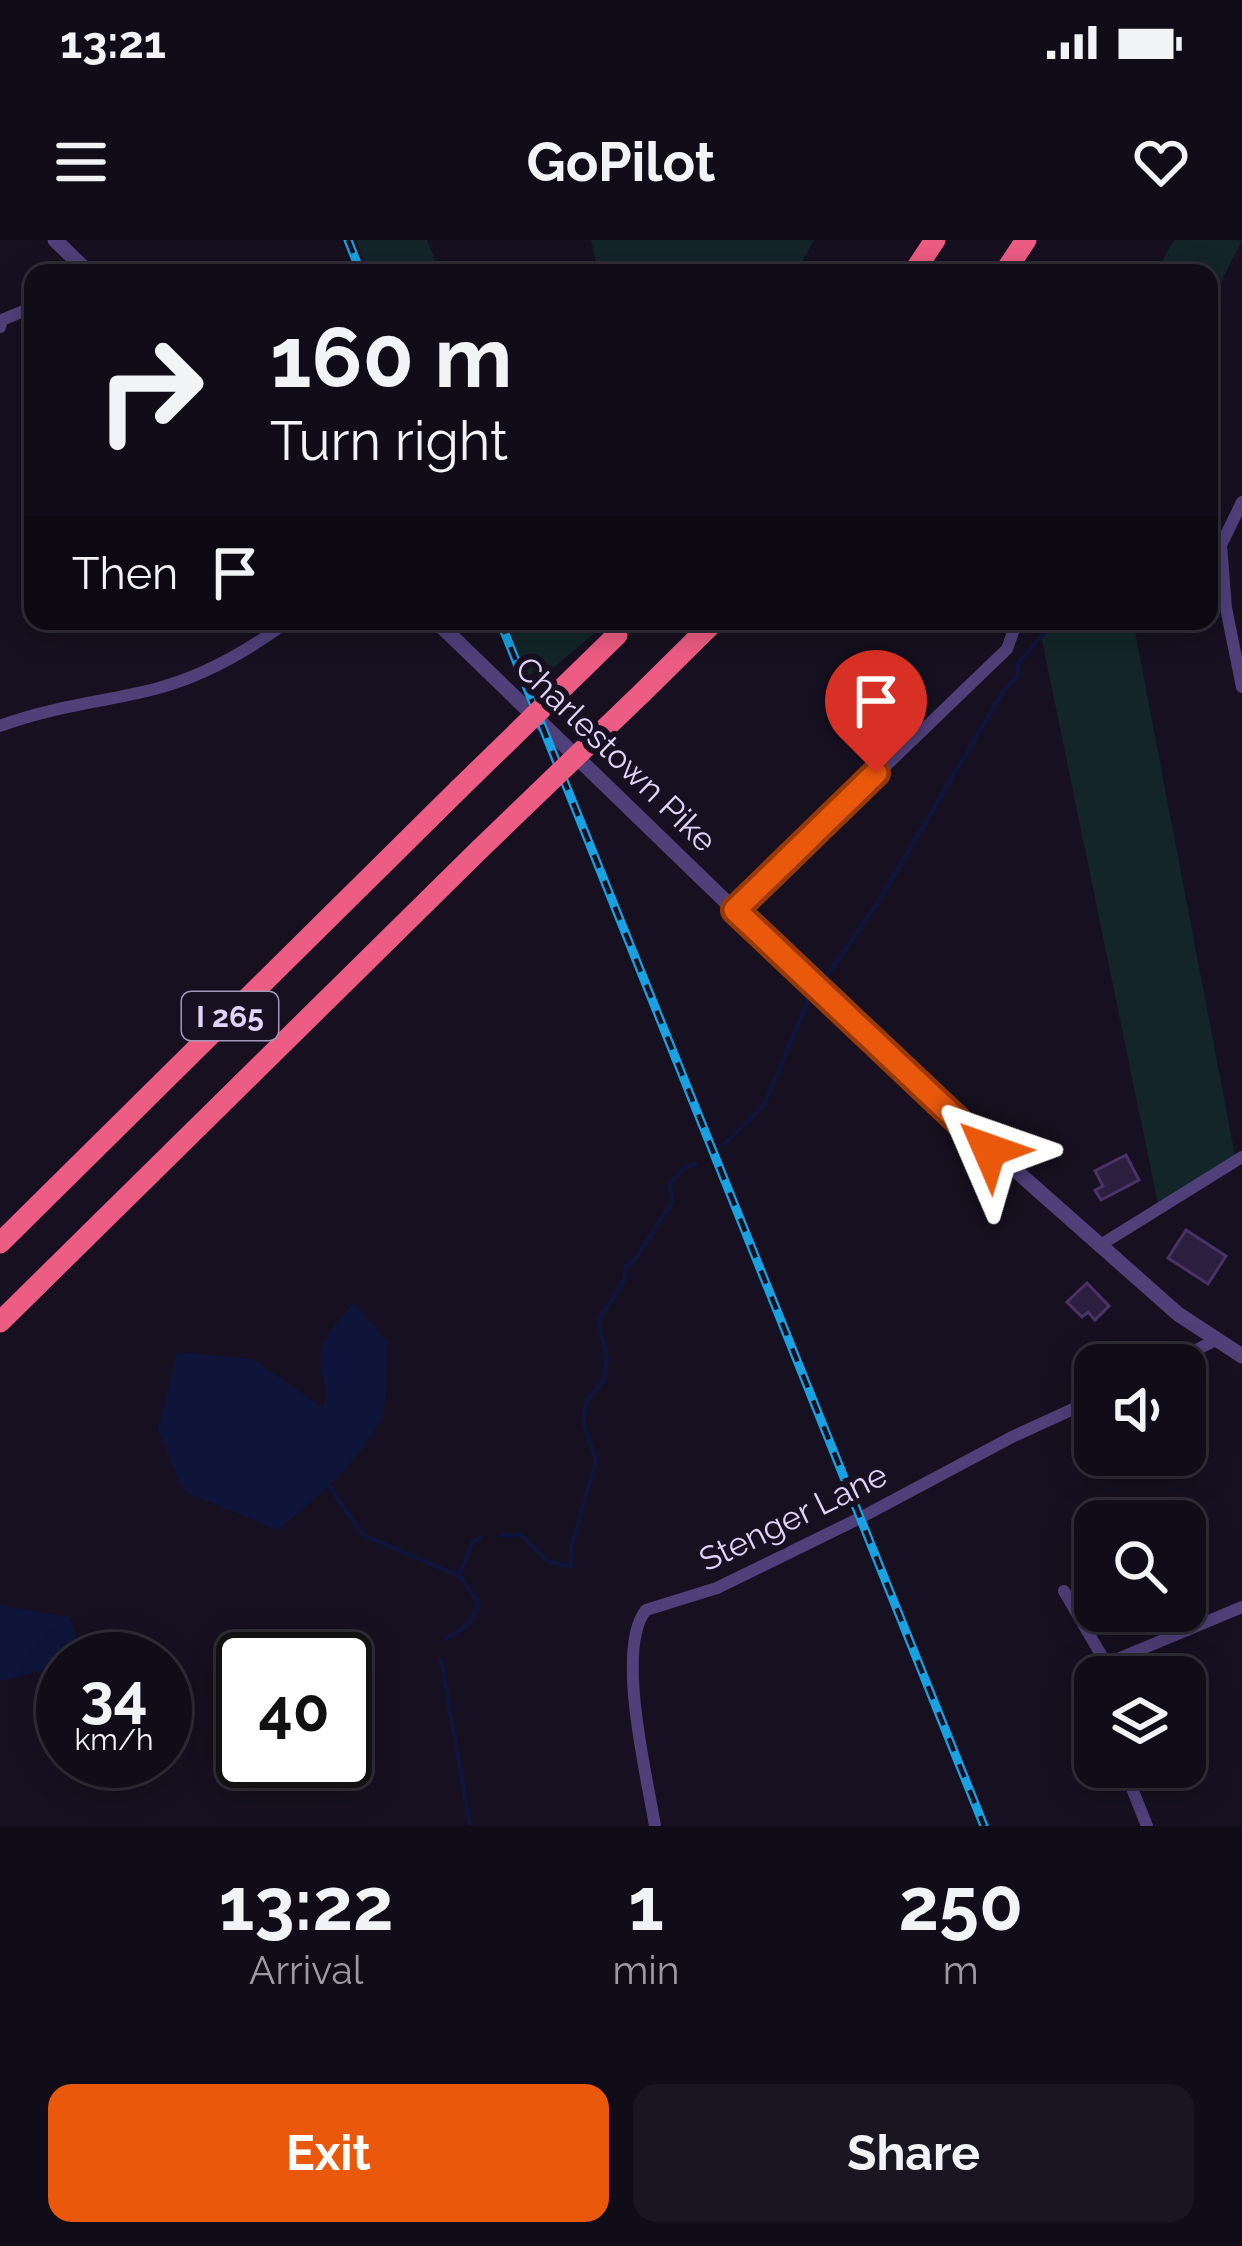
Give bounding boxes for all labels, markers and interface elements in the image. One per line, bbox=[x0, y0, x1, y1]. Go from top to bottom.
text: 13:21 bbox=[60, 16, 166, 69]
icon: menu bbox=[48, 129, 114, 195]
icon: heart bbox=[1128, 129, 1194, 195]
text: GoPilot bbox=[527, 130, 715, 194]
text: 160 m bbox=[270, 308, 512, 407]
icon: right bbox=[72, 312, 228, 468]
text: Turn right bbox=[270, 409, 508, 473]
icon: arrive bbox=[202, 540, 268, 606]
text: Then bbox=[72, 547, 178, 600]
street label: Charlestown Pike bbox=[508, 648, 724, 860]
pin bbox=[825, 650, 927, 773]
icon: arrive bbox=[843, 668, 909, 734]
road number: I 265 bbox=[182, 992, 278, 1040]
position arrow bbox=[926, 1087, 1052, 1213]
map controls bbox=[1074, 1344, 1206, 1788]
button: sound bbox=[1074, 1344, 1206, 1476]
street label: Stenger Lane bbox=[693, 1455, 893, 1579]
button: search bbox=[1074, 1500, 1206, 1632]
speed limit sign: 40 bbox=[216, 1632, 372, 1788]
button: layers bbox=[1074, 1656, 1206, 1788]
text: 34 bbox=[80, 1660, 148, 1730]
text: km/h bbox=[74, 1722, 154, 1757]
text: 13:22 bbox=[219, 1862, 394, 1947]
text: 1 bbox=[628, 1862, 664, 1947]
text: 250 bbox=[898, 1862, 1023, 1947]
text: Arrival bbox=[249, 1947, 363, 1993]
text: min bbox=[612, 1947, 680, 1993]
text: m bbox=[943, 1947, 979, 1993]
button: Exit bbox=[48, 2084, 609, 2222]
button: Share bbox=[633, 2084, 1194, 2222]

